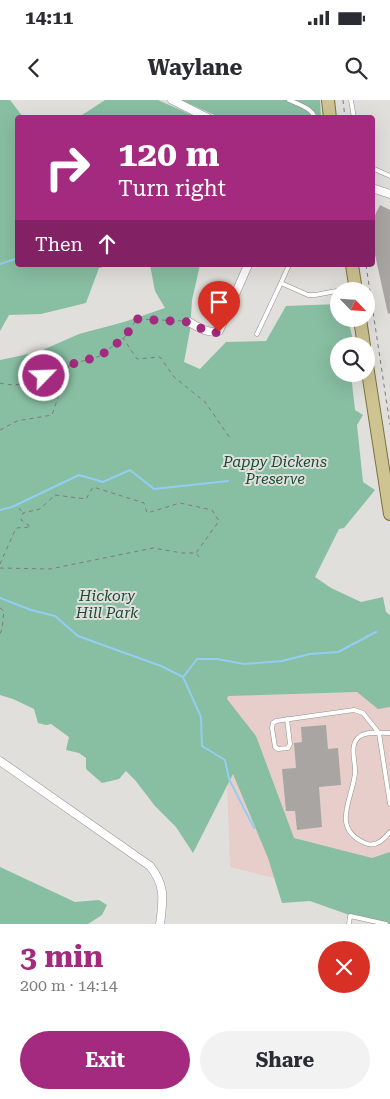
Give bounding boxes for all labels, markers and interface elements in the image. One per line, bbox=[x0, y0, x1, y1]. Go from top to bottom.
text: 14:11 bbox=[25, 6, 74, 29]
icon: back bbox=[20, 54, 48, 82]
icon: search bbox=[342, 54, 370, 82]
text: Waylane bbox=[147, 55, 243, 80]
text: 120 m bbox=[118, 134, 219, 175]
icon: right bbox=[35, 135, 100, 200]
text: Turn right bbox=[118, 176, 226, 201]
icon: ahead bbox=[93, 230, 121, 258]
text: Then bbox=[35, 233, 83, 256]
pin bbox=[198, 281, 240, 332]
north arrow bbox=[330, 282, 375, 328]
map controls bbox=[330, 282, 375, 382]
icon: arrive bbox=[205, 288, 233, 316]
button: search bbox=[330, 337, 375, 382]
position arrow bbox=[17, 349, 69, 401]
park label: Pappy Dickens Preserve bbox=[222, 453, 327, 488]
park label: Hickory Hill Park bbox=[75, 587, 139, 622]
text: 3 min bbox=[20, 939, 103, 974]
button: close bbox=[318, 941, 370, 993]
text: 200 m · 14:14 bbox=[20, 976, 118, 995]
button: Exit bbox=[20, 1031, 190, 1089]
button: Share bbox=[200, 1031, 370, 1089]

